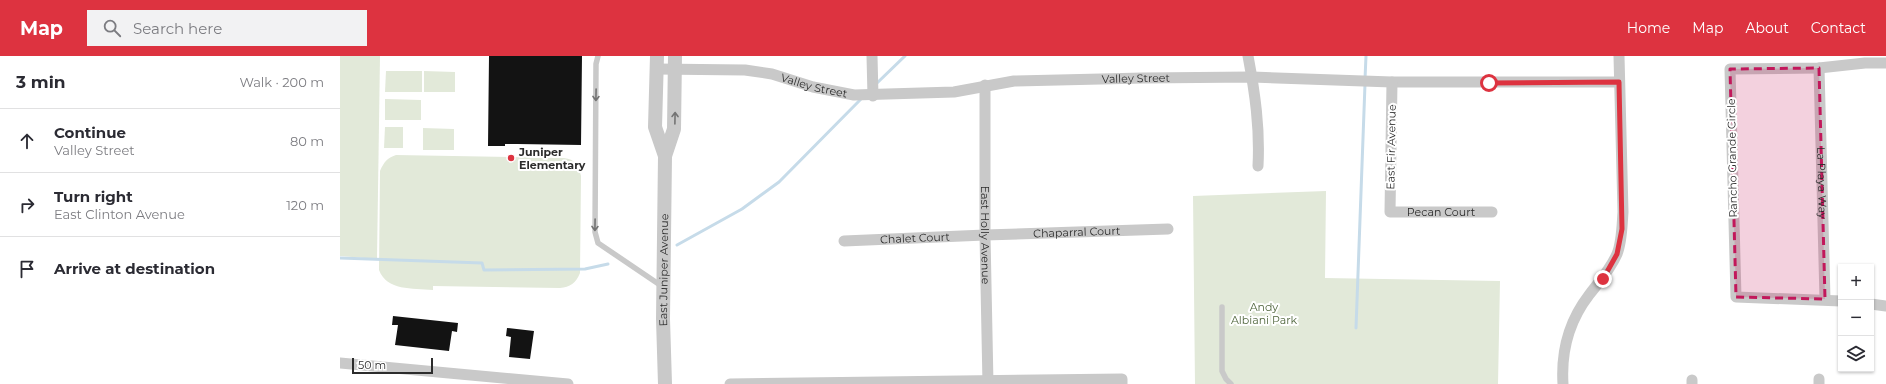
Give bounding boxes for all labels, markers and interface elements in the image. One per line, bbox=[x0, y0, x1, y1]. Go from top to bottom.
search box bbox=[87, 10, 367, 46]
text: Map bbox=[20, 17, 63, 40]
icon: search bbox=[101, 17, 123, 39]
text: Search here bbox=[133, 19, 222, 38]
text: Home bbox=[1627, 19, 1670, 37]
text: Map bbox=[1692, 19, 1723, 37]
text: About bbox=[1745, 19, 1789, 37]
text: Contact bbox=[1811, 19, 1866, 37]
street label: Valley Street bbox=[779, 70, 849, 101]
street label: Valley Street bbox=[1102, 71, 1171, 86]
text: 3 min bbox=[16, 72, 66, 92]
text: Walk · 200 m bbox=[239, 74, 324, 90]
route start bbox=[1480, 74, 1498, 92]
one-way arrow bbox=[592, 88, 600, 101]
street label: Rancho Grande Circle bbox=[1724, 98, 1740, 218]
street label: East Fir Avenue bbox=[1383, 104, 1399, 190]
one-way arrow bbox=[671, 112, 679, 125]
text: Continue bbox=[54, 123, 126, 142]
icon: ahead bbox=[16, 130, 38, 152]
text: 80 m bbox=[290, 133, 324, 149]
text: Valley Street bbox=[54, 142, 135, 158]
place label: Juniper Elementary bbox=[518, 145, 586, 172]
street label: La Playa Way bbox=[1814, 147, 1830, 219]
marker: Juniper Elementary bbox=[506, 153, 516, 163]
street label: East Holly Avenue bbox=[978, 186, 993, 285]
text: Turn right bbox=[54, 187, 133, 206]
icon: right bbox=[16, 194, 38, 216]
text: 120 m bbox=[286, 197, 324, 213]
street label: Pecan Court bbox=[1407, 205, 1476, 219]
text: East Clinton Avenue bbox=[54, 206, 185, 222]
street label: East Juniper Avenue bbox=[656, 213, 671, 327]
one-way arrow bbox=[591, 218, 599, 231]
street label: Chaparral Court bbox=[1033, 224, 1121, 240]
street label: Chalet Court bbox=[880, 229, 951, 246]
icon: arrive bbox=[16, 258, 38, 280]
text: Arrive at destination bbox=[54, 259, 215, 278]
map controls bbox=[1838, 264, 1874, 372]
button: + bbox=[1838, 264, 1874, 300]
route end bbox=[1594, 270, 1612, 288]
park label: Andy Albiani Park bbox=[1231, 300, 1297, 327]
button: − bbox=[1838, 300, 1874, 336]
button: layers bbox=[1838, 336, 1874, 372]
scale bar bbox=[352, 356, 433, 375]
text: 50 m bbox=[358, 358, 386, 372]

